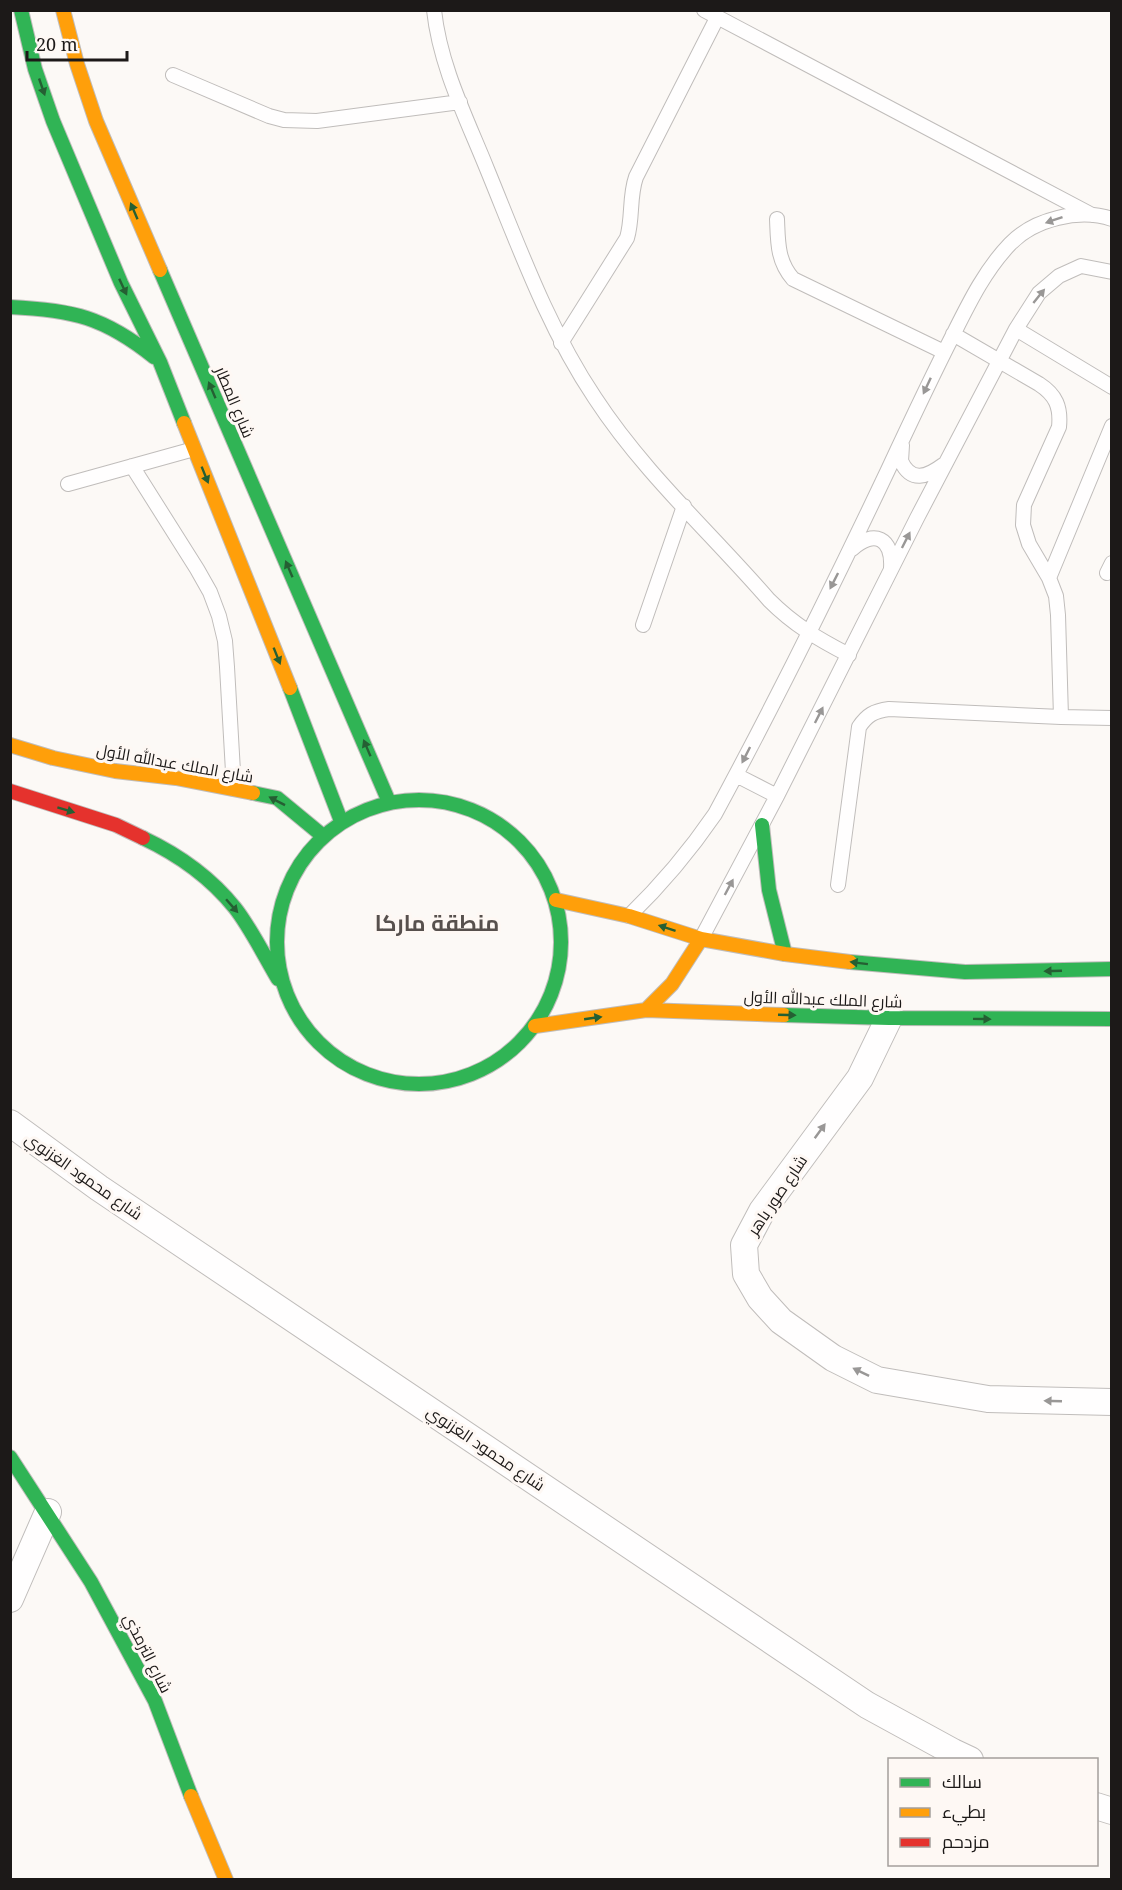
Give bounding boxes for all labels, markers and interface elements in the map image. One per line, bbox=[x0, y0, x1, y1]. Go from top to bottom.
scale bar bbox=[27, 24, 128, 62]
text: 20 m bbox=[36, 32, 78, 56]
one-way arrow bbox=[37, 78, 47, 96]
one-way arrow bbox=[130, 203, 139, 220]
one-way arrow bbox=[1045, 215, 1063, 225]
one-way arrow bbox=[119, 279, 128, 296]
one-way arrow bbox=[1033, 288, 1045, 303]
street label: شارع المطار bbox=[209, 362, 260, 441]
one-way arrow bbox=[923, 378, 932, 395]
one-way arrow bbox=[207, 381, 216, 399]
one-way arrow bbox=[201, 466, 210, 484]
one-way arrow bbox=[901, 532, 911, 549]
one-way arrow bbox=[284, 560, 294, 578]
one-way arrow bbox=[829, 573, 839, 590]
one-way arrow bbox=[273, 647, 282, 665]
one-way arrow bbox=[814, 706, 823, 723]
street label: شارع الملك عبدالله الأول bbox=[95, 738, 255, 789]
one-way arrow bbox=[361, 739, 371, 757]
one-way arrow bbox=[741, 747, 751, 764]
one-way arrow bbox=[268, 796, 285, 805]
one-way arrow bbox=[57, 806, 75, 815]
one-way arrow bbox=[724, 879, 734, 896]
one-way arrow bbox=[225, 898, 238, 913]
district label: منطقة ماركا bbox=[375, 907, 499, 937]
one-way arrow bbox=[658, 923, 676, 932]
one-way arrow bbox=[849, 958, 868, 968]
one-way arrow bbox=[1044, 967, 1063, 976]
street label: شارع الملك عبدالله الأول bbox=[743, 985, 903, 1014]
one-way arrow bbox=[778, 1010, 797, 1019]
one-way arrow bbox=[583, 1013, 602, 1022]
one-way arrow bbox=[973, 1014, 992, 1024]
one-way arrow bbox=[814, 1124, 826, 1140]
street label: شارع محمود الغزنوي bbox=[19, 1127, 147, 1227]
street label: شارع صور باهر bbox=[741, 1151, 813, 1241]
one-way arrow bbox=[853, 1368, 870, 1377]
one-way arrow bbox=[1044, 1396, 1063, 1406]
street label: شارع محمود الغزنوي bbox=[421, 1400, 550, 1498]
street label: شارع الترمذي bbox=[116, 1609, 177, 1698]
legend bbox=[888, 1758, 1098, 1866]
text: سالك bbox=[942, 1769, 982, 1793]
text: بطيء bbox=[942, 1799, 986, 1826]
text: مزدحم bbox=[942, 1829, 990, 1854]

